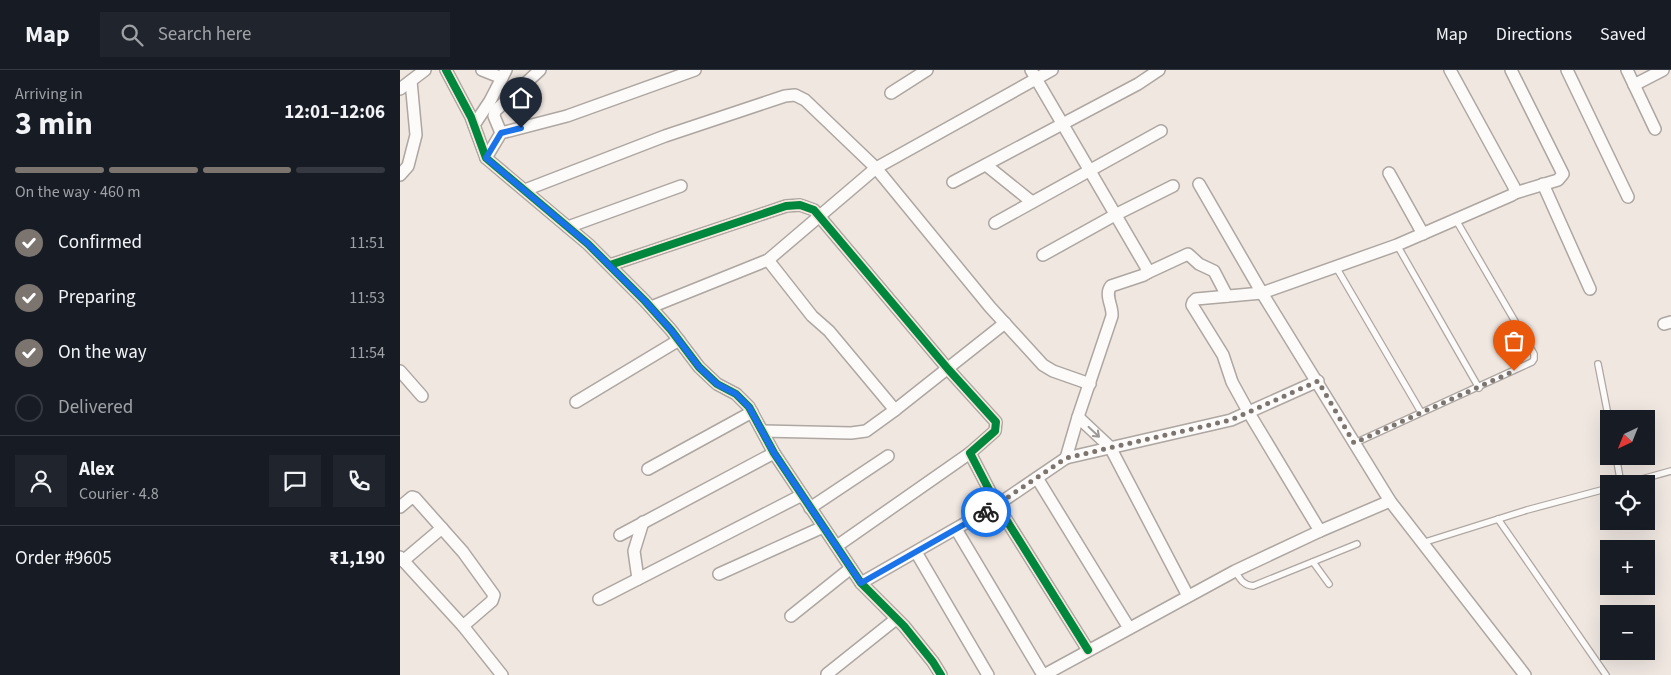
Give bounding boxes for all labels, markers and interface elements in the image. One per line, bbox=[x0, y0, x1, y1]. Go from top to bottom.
search box bbox=[100, 12, 450, 57]
text: Map bbox=[25, 17, 70, 52]
icon: search bbox=[118, 21, 146, 49]
text: Search here bbox=[158, 21, 251, 48]
text: Map bbox=[1436, 22, 1468, 47]
text: Directions bbox=[1496, 22, 1572, 47]
text: Saved bbox=[1600, 22, 1646, 47]
pin bbox=[500, 77, 542, 128]
text: Arriving in bbox=[15, 83, 83, 105]
icon: home bbox=[507, 84, 535, 112]
text: 12:01–12:06 bbox=[284, 99, 385, 126]
text: 3 min bbox=[15, 101, 93, 147]
text: On the way · 460 m bbox=[15, 181, 140, 203]
icon: check bbox=[15, 229, 43, 257]
text: Confirmed bbox=[58, 229, 142, 256]
text: 11:51 bbox=[349, 232, 385, 254]
icon: check bbox=[15, 284, 43, 312]
text: Preparing bbox=[58, 284, 136, 311]
text: 11:53 bbox=[349, 287, 385, 309]
pin bbox=[1493, 320, 1535, 371]
icon: bag bbox=[1500, 327, 1528, 355]
icon: check bbox=[15, 339, 43, 367]
text: On the way bbox=[58, 339, 147, 366]
text: 11:54 bbox=[349, 342, 385, 364]
text: Delivered bbox=[58, 394, 133, 421]
north arrow bbox=[1600, 410, 1655, 465]
map controls bbox=[1600, 410, 1655, 660]
one-way arrow bbox=[1088, 426, 1101, 438]
button: person bbox=[15, 455, 67, 507]
button: chat bbox=[269, 455, 321, 507]
button: phone bbox=[333, 455, 385, 507]
text: Alex bbox=[79, 456, 115, 483]
button: locate bbox=[1600, 475, 1655, 530]
text: Courier · 4.8 bbox=[79, 483, 159, 505]
courier bbox=[961, 487, 1011, 537]
icon: bike bbox=[972, 498, 1000, 526]
button: + bbox=[1600, 540, 1655, 595]
text: Order #9605 bbox=[15, 545, 112, 572]
text: ₹1,190 bbox=[329, 545, 385, 572]
button: − bbox=[1600, 605, 1655, 660]

